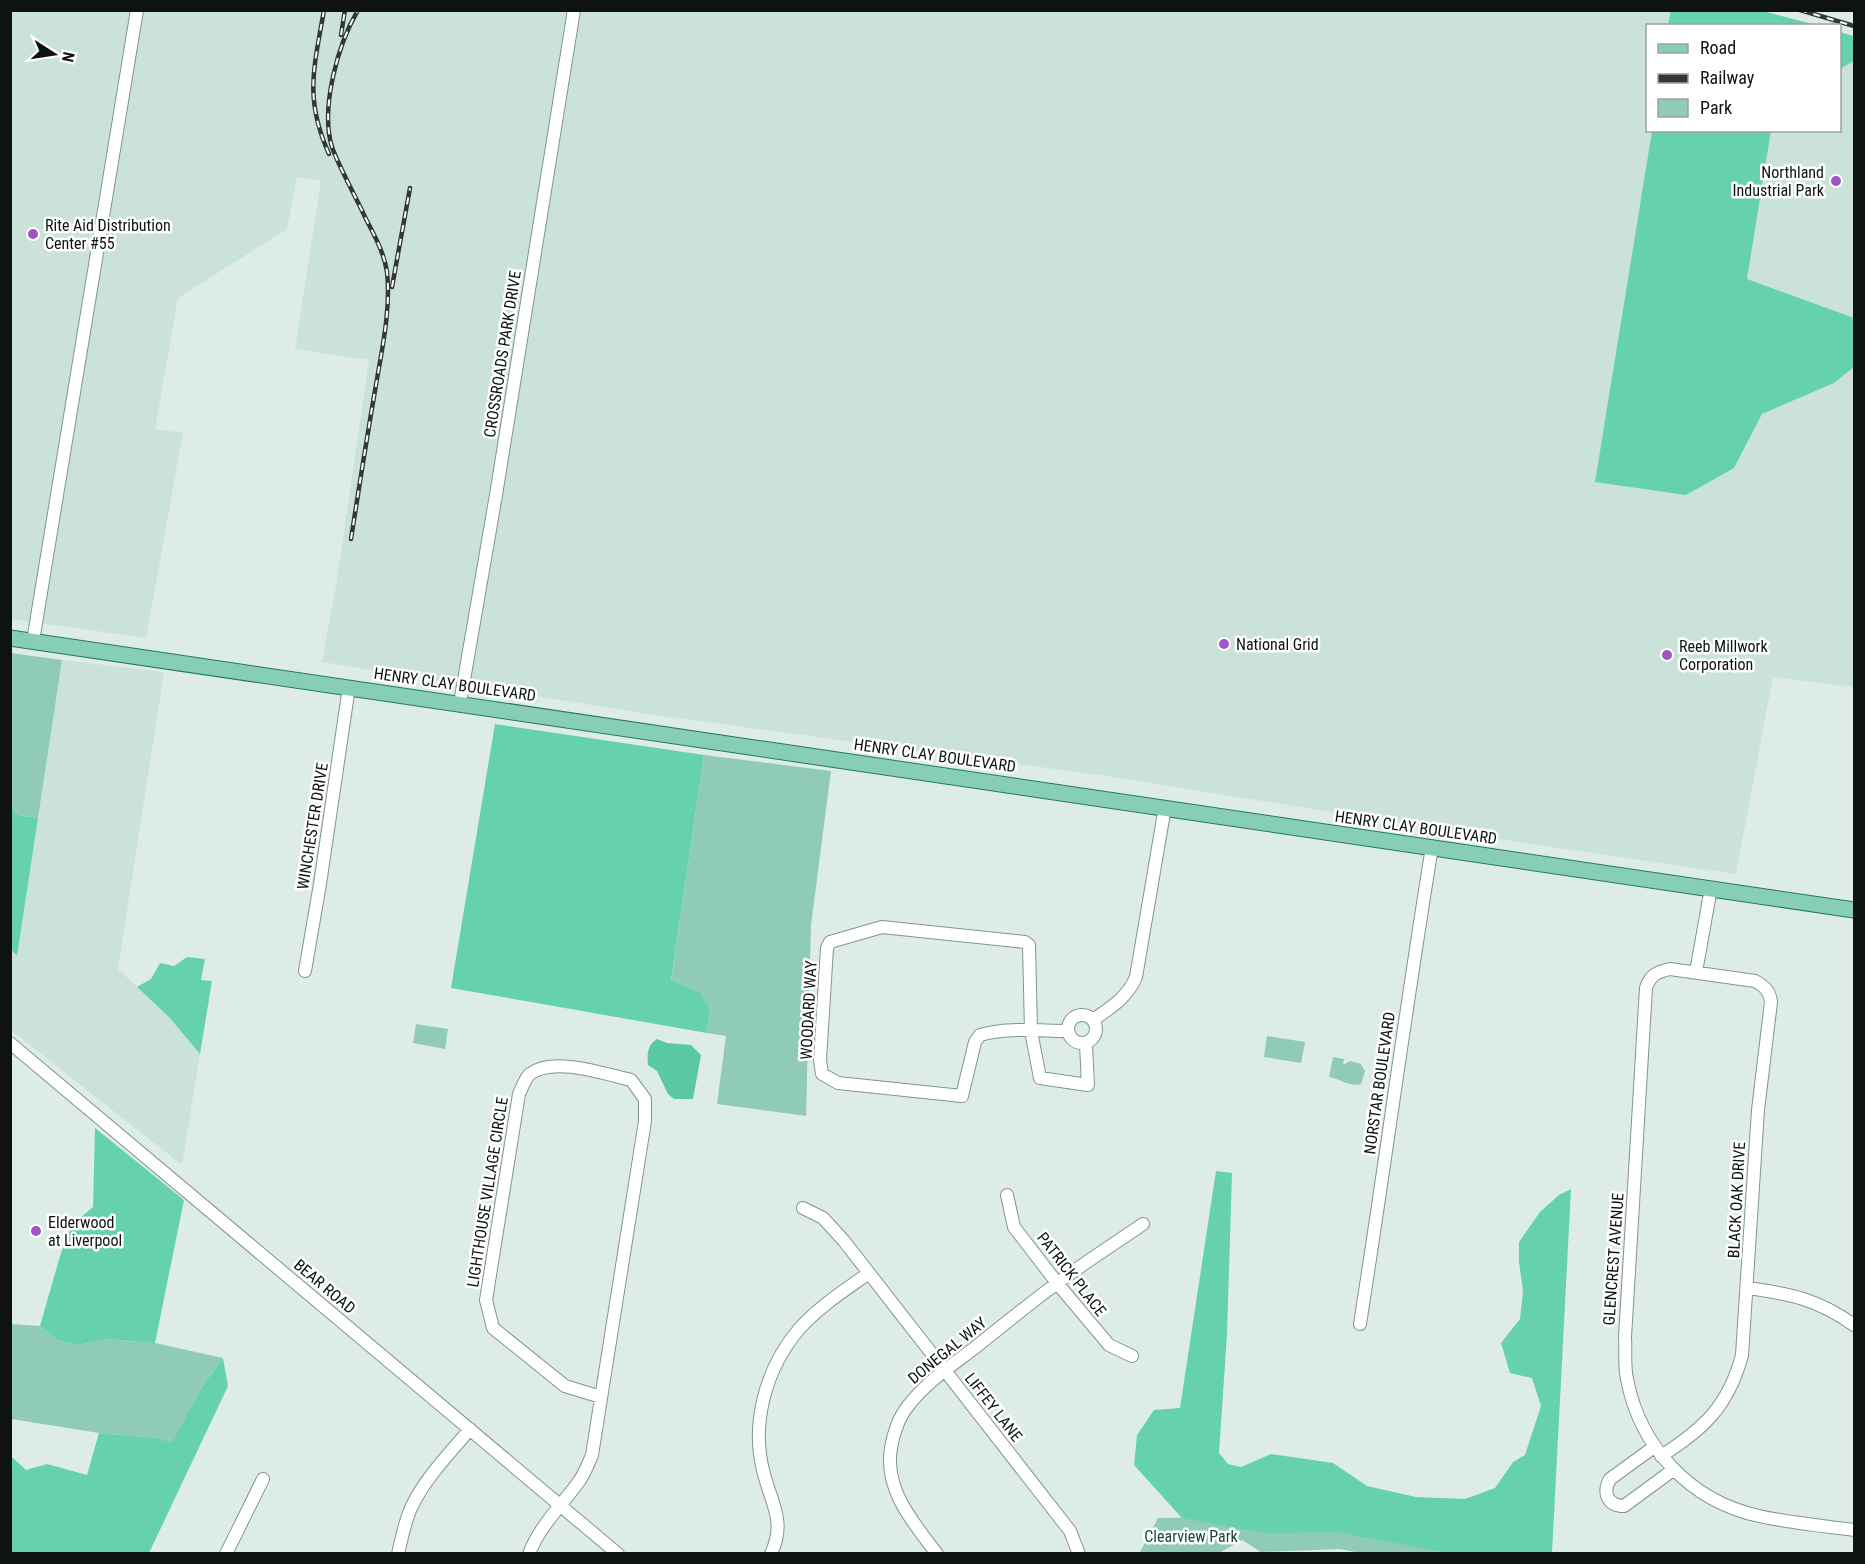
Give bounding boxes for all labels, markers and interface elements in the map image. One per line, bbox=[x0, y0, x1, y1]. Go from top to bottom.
north arrow bbox=[24, 24, 84, 84]
legend bbox=[1646, 24, 1841, 132]
text: Road bbox=[1700, 37, 1736, 58]
text: N bbox=[58, 50, 78, 64]
text: Railway bbox=[1700, 67, 1755, 88]
text: Park bbox=[1700, 97, 1732, 118]
place label: Northland Industrial Park bbox=[1732, 163, 1825, 200]
marker: Northland Industrial Park bbox=[1829, 174, 1843, 188]
place label: Rite Aid Distribution Center #55 bbox=[45, 216, 171, 253]
marker: Rite Aid Distribution Center #55 bbox=[26, 227, 40, 241]
street label: CROSSROADS PARK DRIVE bbox=[480, 269, 525, 439]
place label: National Grid bbox=[1236, 635, 1319, 654]
marker: National Grid bbox=[1217, 637, 1231, 651]
place label: Reeb Millwork Corporation bbox=[1679, 637, 1768, 674]
marker: Reeb Millwork Corporation bbox=[1660, 648, 1674, 662]
street label: HENRY CLAY BOULEVARD bbox=[373, 664, 537, 705]
street label: HENRY CLAY BOULEVARD bbox=[853, 735, 1017, 776]
street label: WINCHESTER DRIVE bbox=[293, 761, 332, 891]
street label: HENRY CLAY BOULEVARD bbox=[1334, 807, 1498, 848]
street label: WOODARD WAY bbox=[796, 959, 821, 1060]
street label: NORSTAR BOULEVARD bbox=[1360, 1011, 1399, 1155]
street label: LIGHTHOUSE VILLAGE CIRCLE bbox=[463, 1096, 512, 1289]
street label: BLACK OAK DRIVE bbox=[1724, 1141, 1749, 1259]
street label: GLENCREST AVENUE bbox=[1599, 1192, 1628, 1326]
place label: Elderwood at Liverpool bbox=[48, 1213, 122, 1250]
marker: Elderwood at Liverpool bbox=[29, 1224, 43, 1238]
street label: PATRICK PLACE bbox=[1033, 1229, 1110, 1320]
street label: BEAR ROAD bbox=[290, 1255, 359, 1318]
street label: DONEGAL WAY bbox=[904, 1313, 991, 1388]
street label: LIFFEY LANE bbox=[961, 1369, 1026, 1445]
park label: Clearview Park bbox=[1144, 1527, 1239, 1546]

